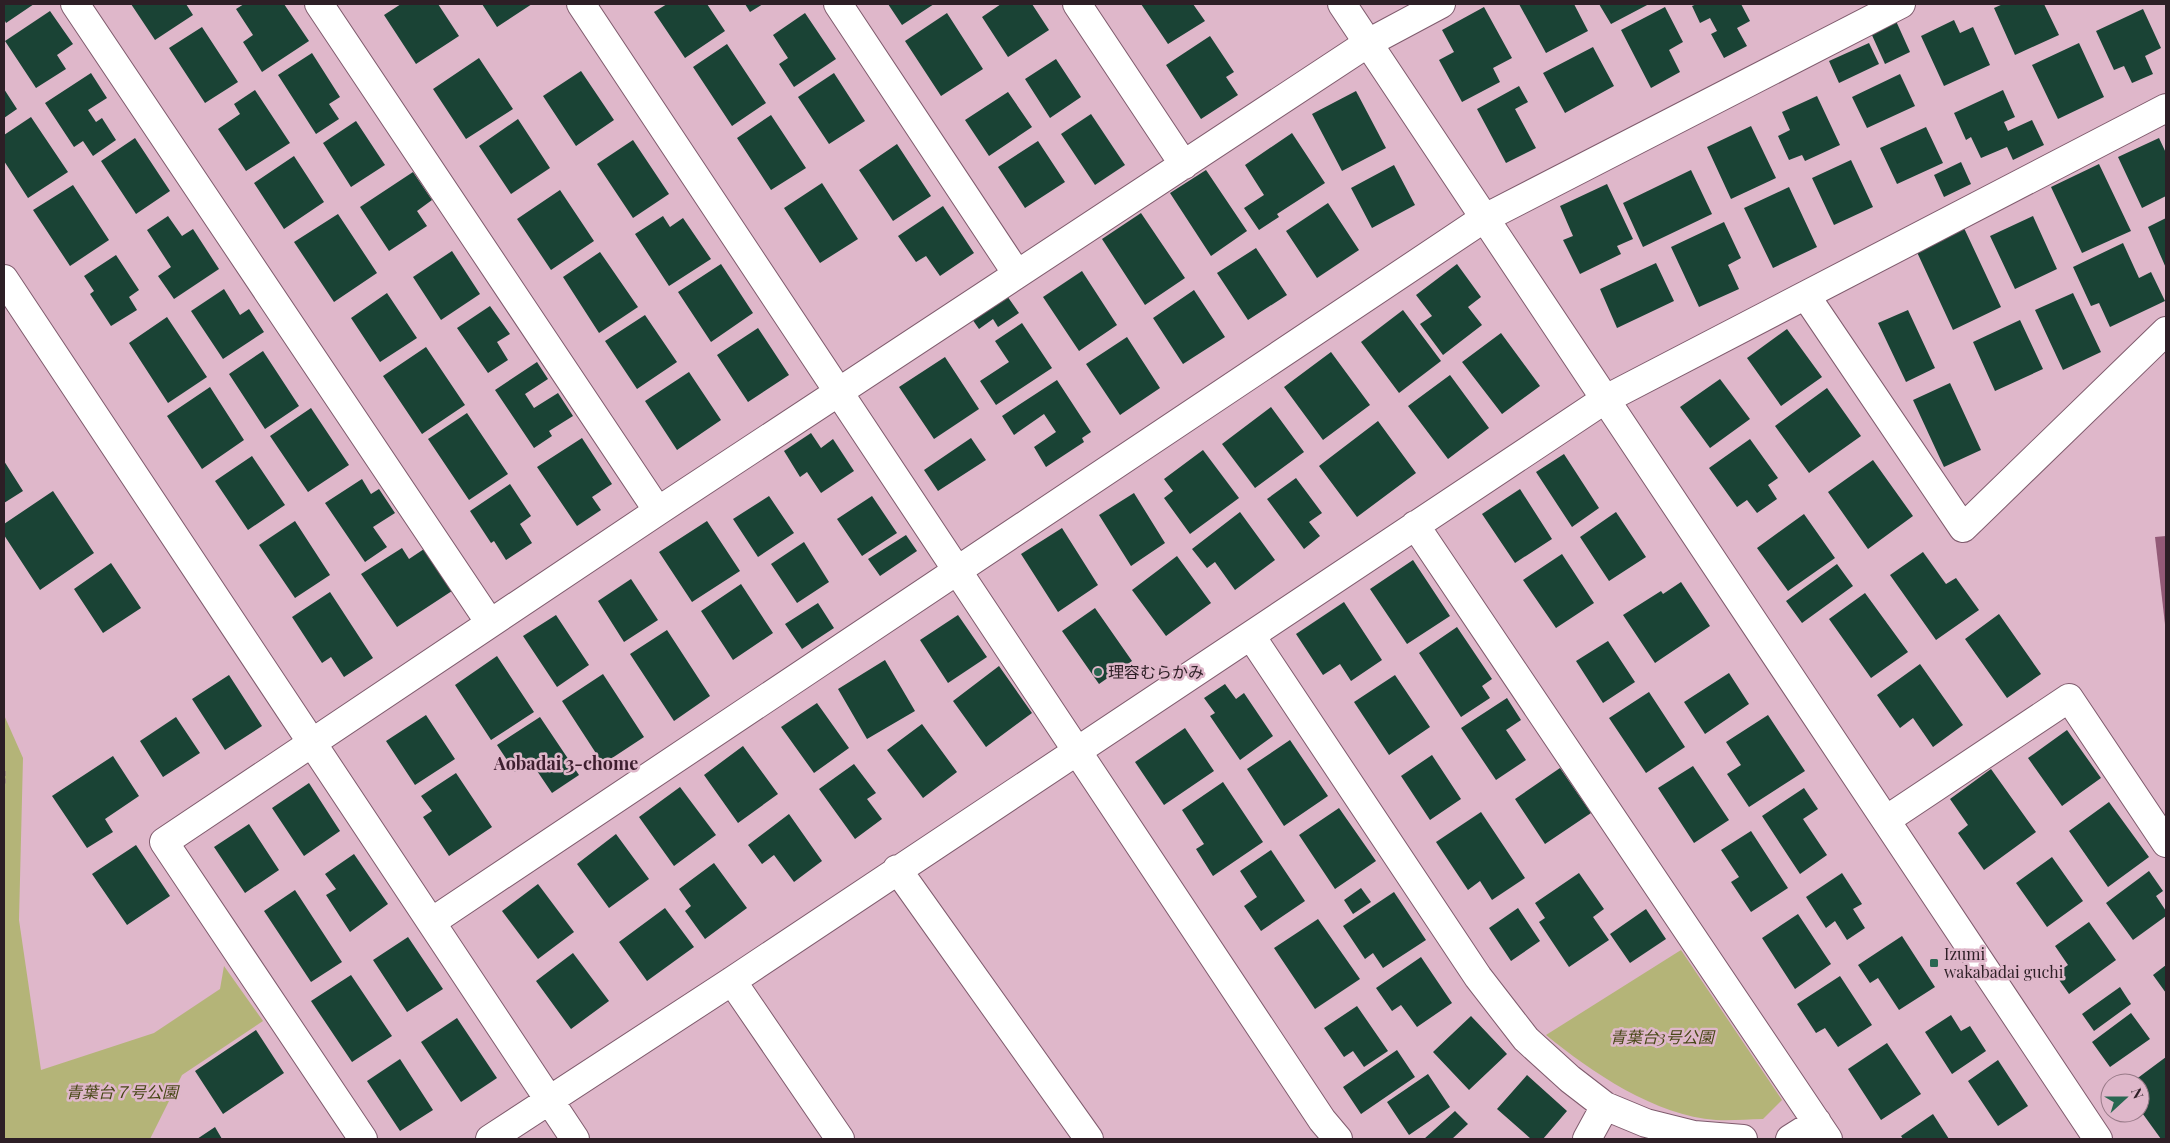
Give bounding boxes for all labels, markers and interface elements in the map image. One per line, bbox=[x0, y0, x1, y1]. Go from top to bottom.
place label: 理容むらかみ bbox=[1108, 661, 1204, 682]
marker: 理容むらかみ bbox=[1092, 666, 1104, 678]
district label: Aobadai 3-chome bbox=[493, 751, 638, 775]
place label: Izumi wakabadai guchi bbox=[1944, 943, 2064, 982]
marker: Izumi wakabadai guchi bbox=[1928, 957, 1940, 969]
park label: 青葉台3号公園 bbox=[1610, 1026, 1716, 1047]
north arrow bbox=[2100, 1073, 2150, 1123]
park label: 青葉台７号公園 bbox=[66, 1081, 180, 1102]
text: N bbox=[2127, 1085, 2148, 1101]

